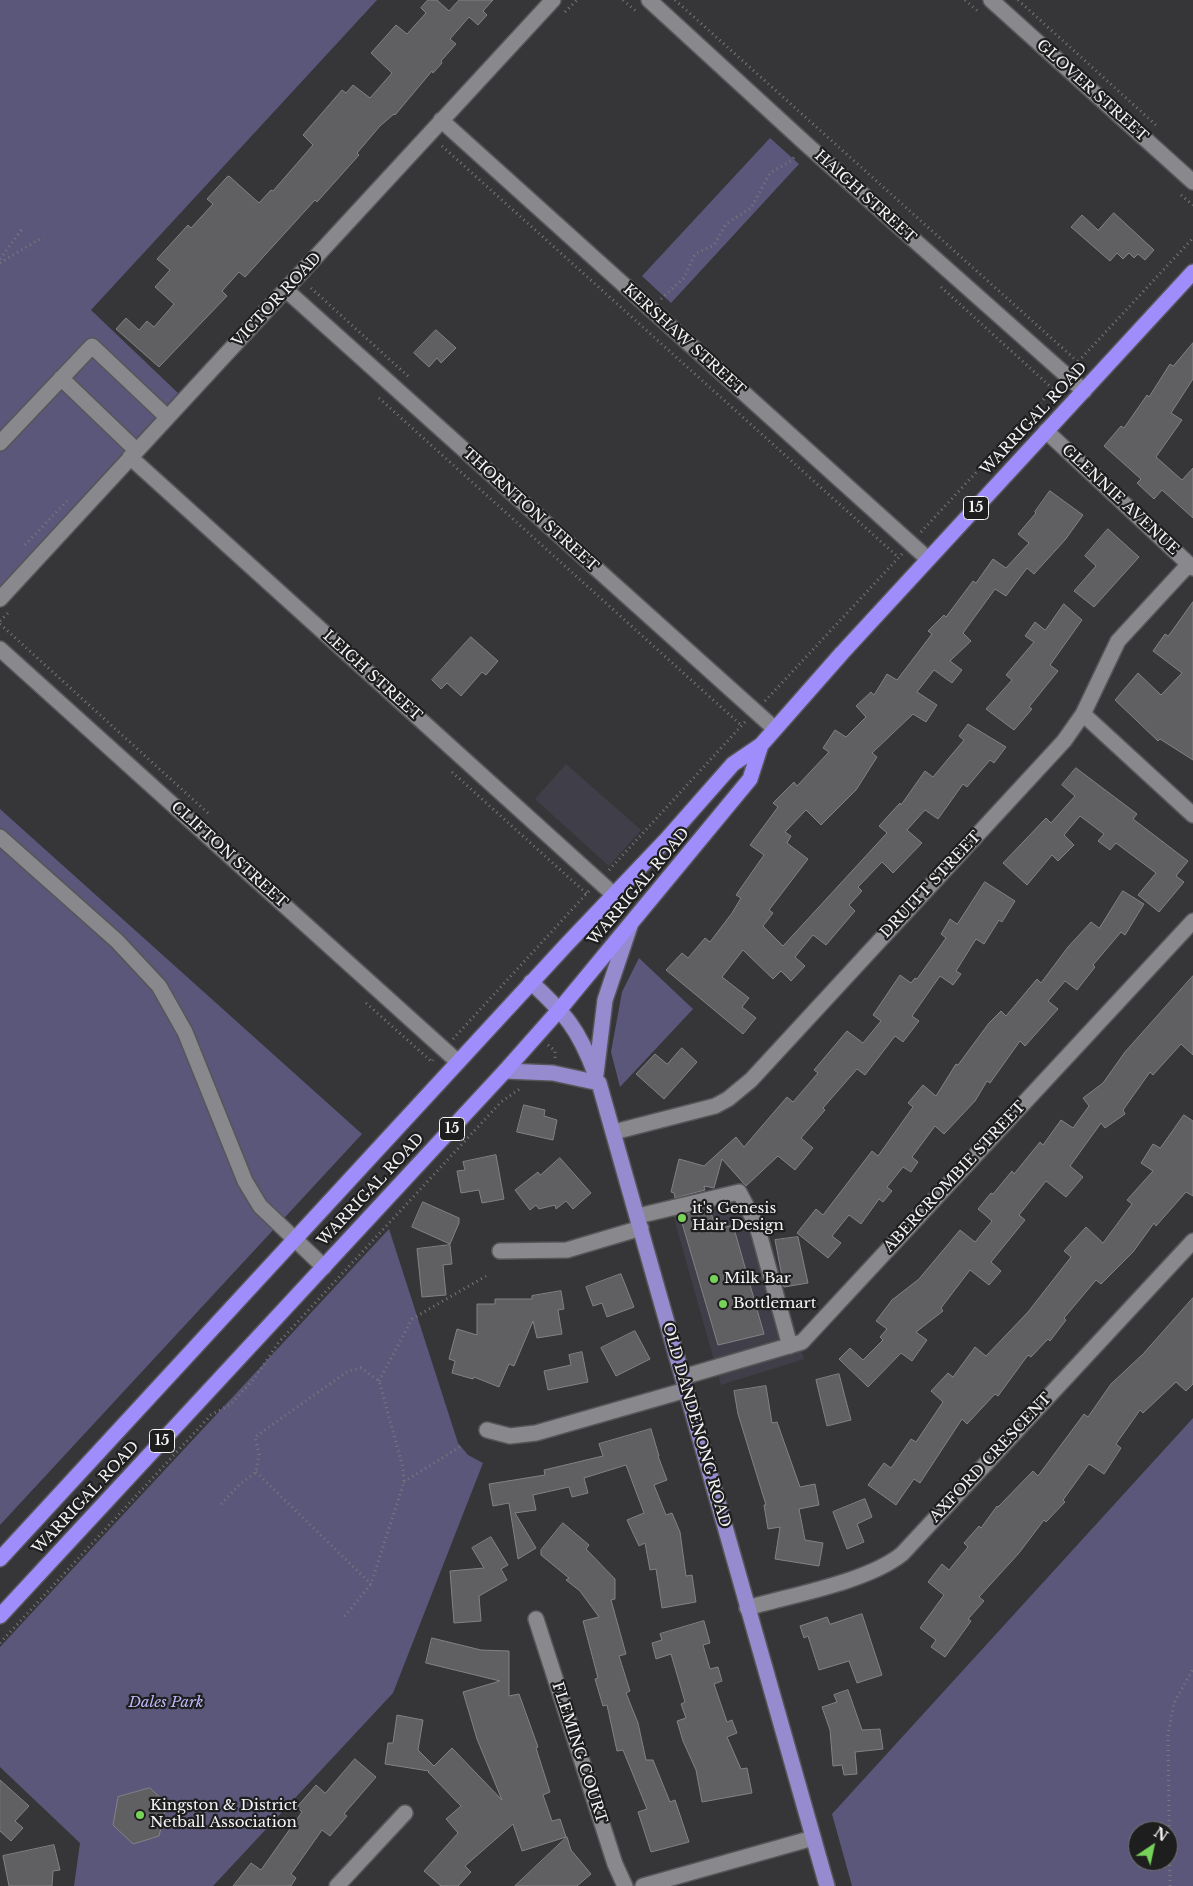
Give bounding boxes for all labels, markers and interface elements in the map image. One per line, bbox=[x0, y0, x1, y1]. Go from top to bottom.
street label: GLOVER STREET bbox=[1033, 36, 1151, 146]
street label: HAIGH STREET bbox=[811, 147, 919, 247]
street label: VICTOR ROAD bbox=[229, 249, 325, 351]
street label: KERSHAW STREET bbox=[619, 281, 749, 399]
street label: WARRIGAL ROAD bbox=[977, 359, 1091, 479]
street label: GLENNIE AVENUE bbox=[1058, 441, 1182, 559]
street label: THORNTON STREET bbox=[459, 444, 601, 576]
road number: 15 bbox=[964, 496, 988, 520]
street label: LEIGH STREET bbox=[319, 627, 425, 725]
street label: CLIFTON STREET bbox=[167, 798, 291, 912]
street label: WARRIGAL ROAD bbox=[585, 825, 693, 949]
street label: DRUITT STREET bbox=[877, 828, 985, 942]
street label: ABERCROMBIE STREET bbox=[880, 1098, 1030, 1256]
road number: 15 bbox=[440, 1118, 464, 1140]
street label: WARRIGAL ROAD bbox=[314, 1130, 428, 1250]
place label: it's Genesis Hair Design bbox=[692, 1200, 784, 1235]
marker: it's Genesis Hair Design bbox=[676, 1212, 688, 1224]
place label: Milk Bar bbox=[724, 1270, 791, 1288]
marker: Milk Bar bbox=[708, 1273, 720, 1285]
place label: Bottlemart bbox=[733, 1295, 816, 1313]
marker: Bottlemart bbox=[717, 1298, 729, 1310]
street label: OLD DANDENONG ROAD bbox=[658, 1320, 734, 1530]
street label: AXFORD CRESCENT bbox=[926, 1390, 1056, 1526]
road number: 15 bbox=[150, 1430, 174, 1452]
street label: WARRIGAL ROAD bbox=[29, 1438, 143, 1558]
street label: FLEMING COURT bbox=[548, 1680, 610, 1826]
park label: Dales Park bbox=[128, 1694, 204, 1712]
place label: Kingston & District Netball Association bbox=[150, 1797, 297, 1832]
marker: Kingston & District Netball Association bbox=[134, 1809, 146, 1821]
north arrow bbox=[1128, 1821, 1178, 1871]
text: N bbox=[1150, 1823, 1171, 1846]

